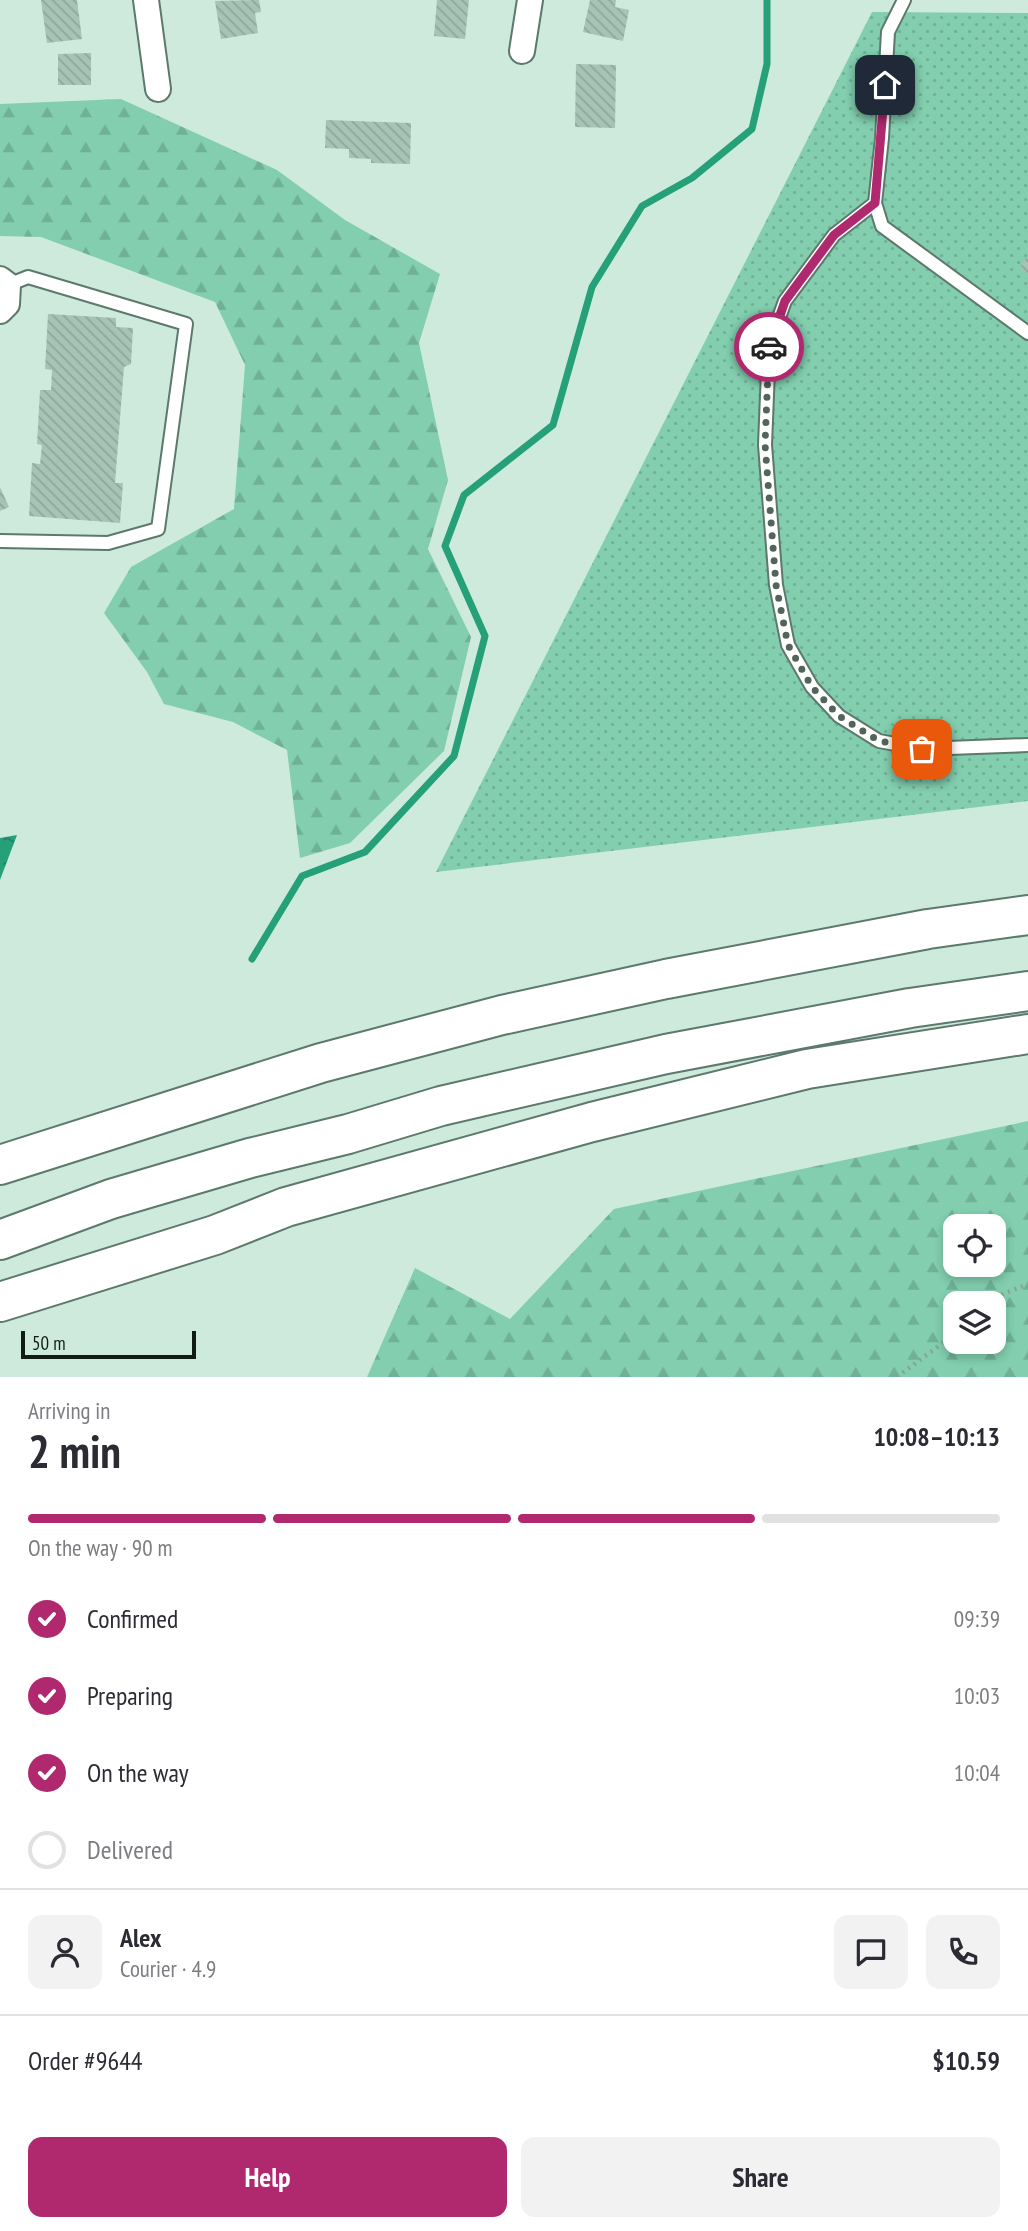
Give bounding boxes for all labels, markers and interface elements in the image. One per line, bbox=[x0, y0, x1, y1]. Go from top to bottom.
pin bbox=[855, 55, 915, 115]
icon: home bbox=[866, 66, 904, 104]
courier bbox=[734, 312, 804, 382]
icon: car bbox=[750, 328, 788, 366]
pin bbox=[892, 719, 952, 779]
icon: bag bbox=[903, 730, 941, 768]
map controls bbox=[943, 1214, 1006, 1354]
button: locate bbox=[943, 1214, 1006, 1277]
button: layers bbox=[943, 1291, 1006, 1354]
scale bar bbox=[21, 1328, 196, 1360]
text: 50 m bbox=[32, 1331, 66, 1355]
text: Arriving in bbox=[28, 1396, 110, 1425]
text: 10:08–10:13 bbox=[873, 1420, 1000, 1453]
text: 2 min bbox=[28, 1421, 121, 1481]
text: On the way · 90 m bbox=[28, 1533, 172, 1562]
icon: check bbox=[28, 1600, 66, 1638]
text: Confirmed bbox=[87, 1602, 178, 1635]
text: 09:39 bbox=[954, 1604, 1000, 1633]
icon: check bbox=[28, 1677, 66, 1715]
text: Preparing bbox=[87, 1679, 173, 1712]
text: 10:03 bbox=[954, 1681, 1000, 1710]
icon: check bbox=[28, 1754, 66, 1792]
text: On the way bbox=[87, 1756, 189, 1789]
text: 10:04 bbox=[954, 1758, 1000, 1787]
text: Delivered bbox=[87, 1833, 173, 1866]
button: person bbox=[28, 1915, 102, 1989]
button: chat bbox=[834, 1915, 908, 1989]
button: phone bbox=[926, 1915, 1000, 1989]
text: Alex bbox=[120, 1921, 161, 1954]
text: Courier · 4.9 bbox=[120, 1954, 216, 1983]
text: Order #9644 bbox=[28, 2044, 143, 2077]
text: $10.59 bbox=[932, 2044, 1000, 2077]
button: Help bbox=[28, 2137, 507, 2217]
button: Share bbox=[521, 2137, 1000, 2217]

